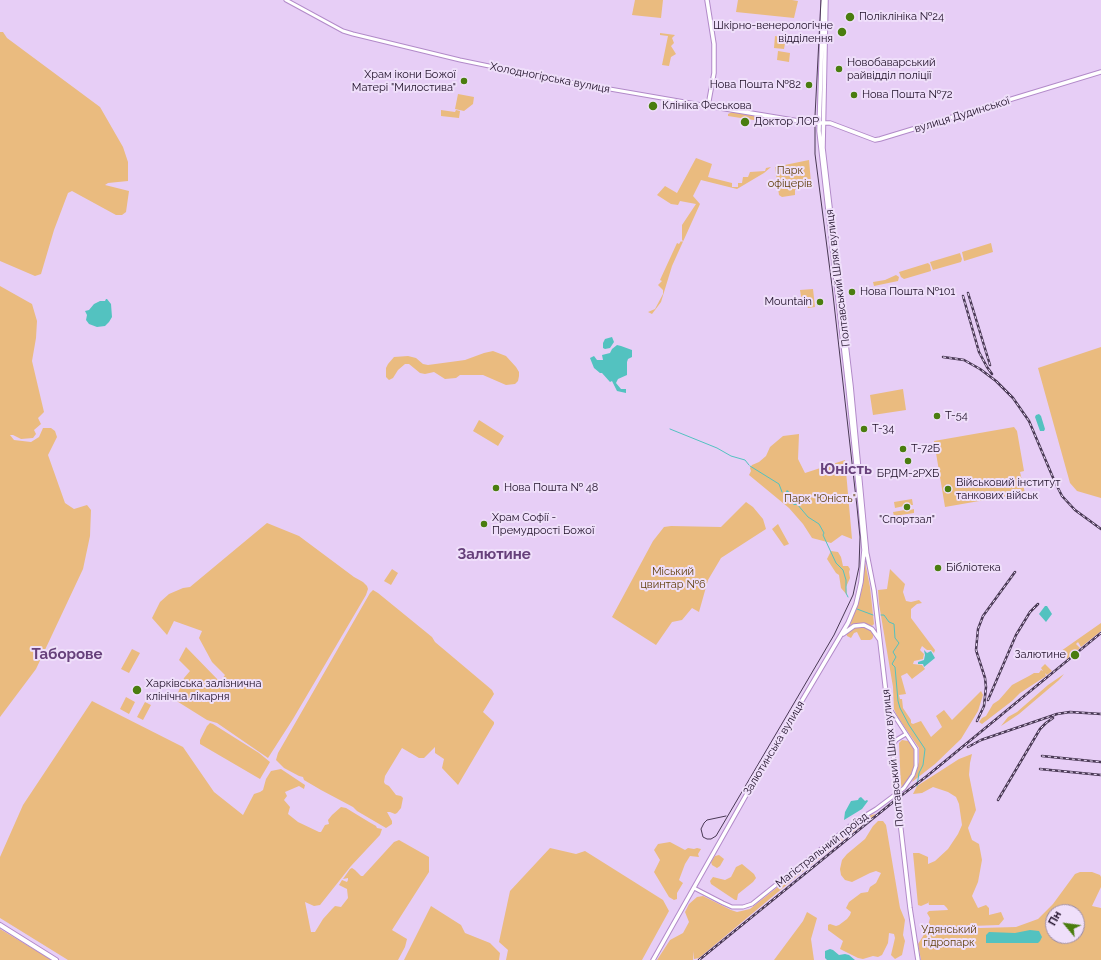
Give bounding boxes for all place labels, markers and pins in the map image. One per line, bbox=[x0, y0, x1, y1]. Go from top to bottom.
place label: Поліклініка №24 bbox=[859, 10, 944, 24]
marker: Поліклініка №24 bbox=[844, 11, 856, 23]
place label: Шкірно-венерологічне відділення bbox=[713, 19, 833, 45]
marker: Шкірно-венерологічне відділення bbox=[836, 26, 848, 38]
place label: Новобаварський райвідділ поліції bbox=[847, 56, 936, 82]
marker: Новобаварський райвідділ поліції bbox=[834, 64, 844, 74]
place label: Храм ікони Божої Матері "Милостива" bbox=[352, 68, 456, 94]
marker: Храм ікони Божої Матері "Милостива" bbox=[459, 76, 469, 86]
place label: Нова Пошта №82 bbox=[710, 78, 801, 92]
marker: Нова Пошта №82 bbox=[804, 80, 814, 90]
place label: Нова Пошта №72 bbox=[862, 88, 953, 102]
marker: Нова Пошта №72 bbox=[849, 90, 859, 100]
place label: Клініка Феськова bbox=[662, 99, 752, 113]
marker: Клініка Феськова bbox=[647, 100, 659, 112]
place label: Доктор ЛОР bbox=[754, 115, 819, 129]
marker: Доктор ЛОР bbox=[739, 116, 751, 128]
place label: Нова Пошта №101 bbox=[860, 285, 955, 299]
marker: Нова Пошта №101 bbox=[847, 287, 857, 297]
place label: Mountain bbox=[765, 295, 812, 309]
marker: Mountain bbox=[815, 297, 825, 307]
place label: Т-54 bbox=[945, 409, 968, 423]
marker: Т-54 bbox=[932, 411, 942, 421]
place label: T-34 bbox=[872, 422, 894, 436]
marker: T-34 bbox=[859, 424, 869, 434]
place label: Т-72Б bbox=[911, 442, 940, 456]
marker: Т-72Б bbox=[898, 444, 908, 454]
marker: БРДМ-2РХБ bbox=[903, 456, 913, 466]
place label: БРДМ-2РХБ bbox=[877, 467, 939, 481]
place label: Військовий інститут танкових військ bbox=[956, 476, 1060, 502]
place label: Нова Пошта № 48 bbox=[504, 481, 598, 495]
marker: Нова Пошта № 48 bbox=[491, 483, 501, 493]
marker: Військовий інститут танкових військ bbox=[943, 484, 953, 494]
marker: "Спортзал" bbox=[902, 502, 912, 512]
place label: Храм Софії - Премудрості Божої bbox=[492, 511, 594, 537]
place label: "Спортзал" bbox=[879, 513, 935, 527]
marker: Храм Софії - Премудрості Божої bbox=[479, 519, 489, 529]
place label: Бібліотека bbox=[946, 561, 1001, 575]
marker: Бібліотека bbox=[933, 563, 943, 573]
place label: Залютине bbox=[1015, 648, 1066, 662]
marker: Залютине bbox=[1069, 649, 1081, 661]
place label: Харківська залізнична клінічна лікарня bbox=[146, 677, 261, 703]
marker: Харківська залізнична клінічна лікарня bbox=[131, 684, 143, 696]

